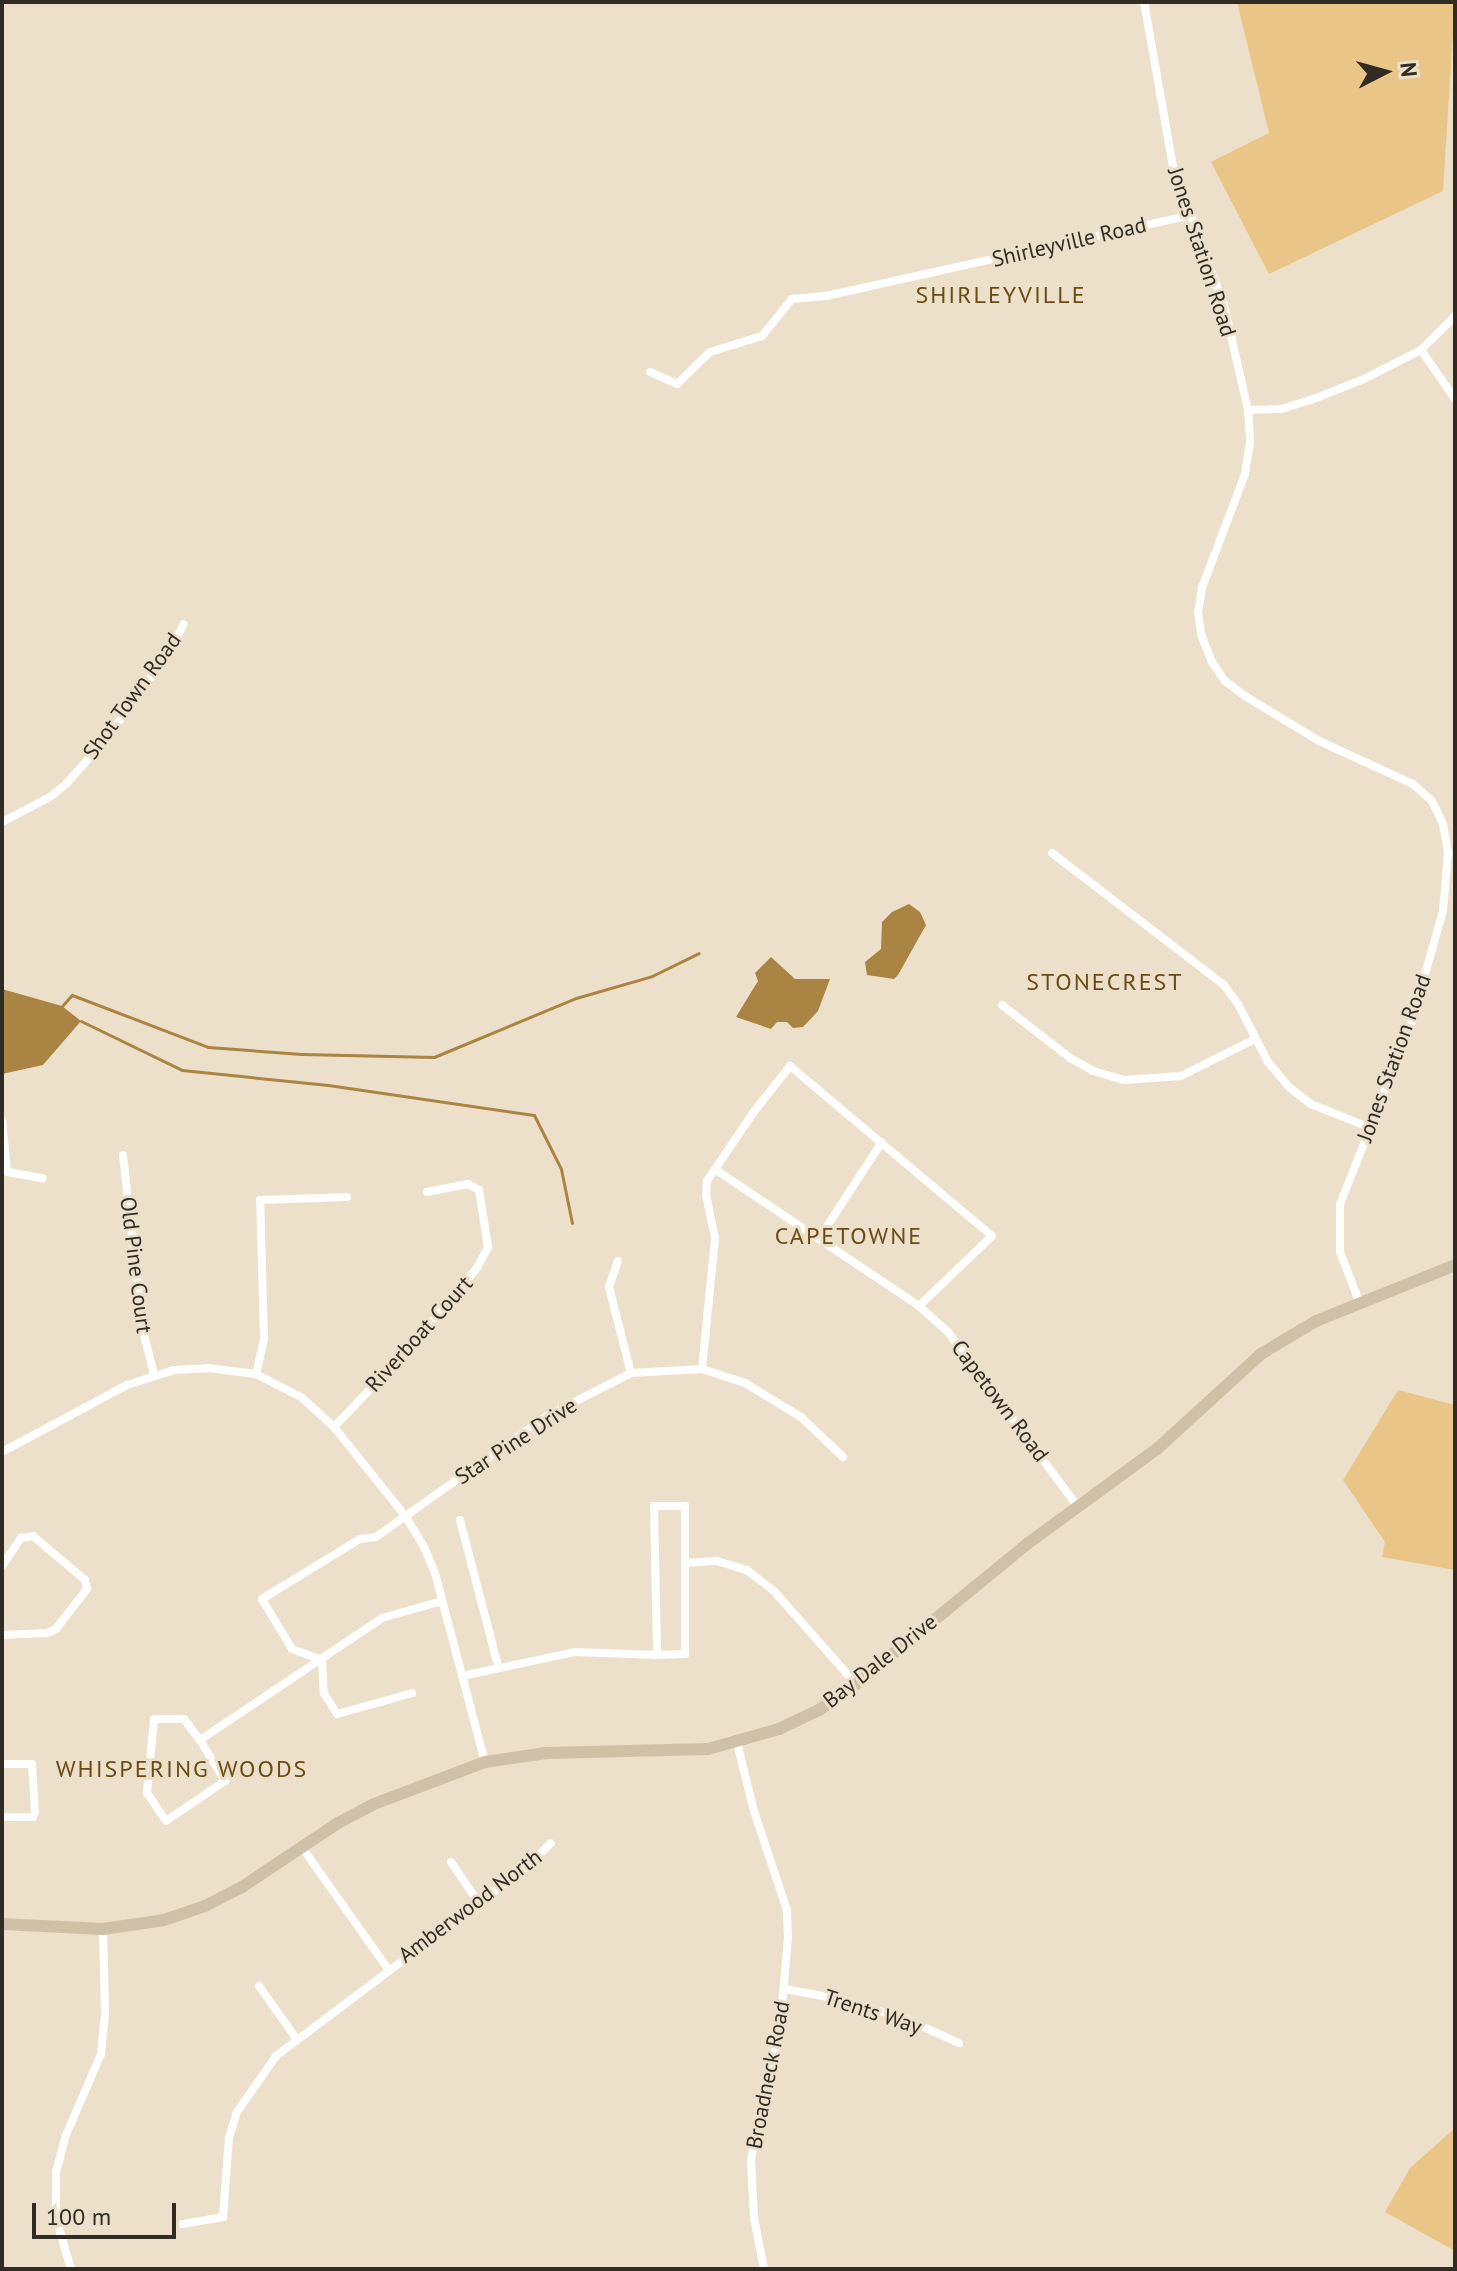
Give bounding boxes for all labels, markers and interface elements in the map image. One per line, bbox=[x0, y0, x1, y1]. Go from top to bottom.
north arrow bbox=[1345, 32, 1425, 112]
text: N bbox=[1394, 61, 1424, 78]
street label: Jones Station Road bbox=[1162, 164, 1242, 340]
street label: Shirleyville Road bbox=[989, 211, 1149, 273]
district label: SHIRLEYVILLE bbox=[915, 281, 1087, 309]
street label: Shot Town Road bbox=[77, 627, 187, 765]
district label: STONECREST bbox=[1026, 968, 1184, 996]
street label: Jones Station Road bbox=[1351, 971, 1437, 1145]
street label: Old Pine Court bbox=[115, 1195, 157, 1335]
district label: CAPETOWNE bbox=[775, 1222, 923, 1250]
street label: Riverboat Court bbox=[360, 1271, 478, 1397]
street label: Capetown Road bbox=[946, 1335, 1054, 1467]
street label: Star Pine Drive bbox=[450, 1392, 582, 1490]
street label: Bay Dale Drive bbox=[818, 1608, 942, 1714]
district label: WHISPERING WOODS bbox=[55, 1755, 309, 1783]
street label: Amberwood North bbox=[393, 1843, 547, 1969]
street label: Trents Way bbox=[821, 1984, 925, 2040]
street label: Broadneck Road bbox=[741, 1998, 795, 2152]
scale bar bbox=[36, 2187, 180, 2237]
text: 100 m bbox=[46, 2201, 111, 2232]

